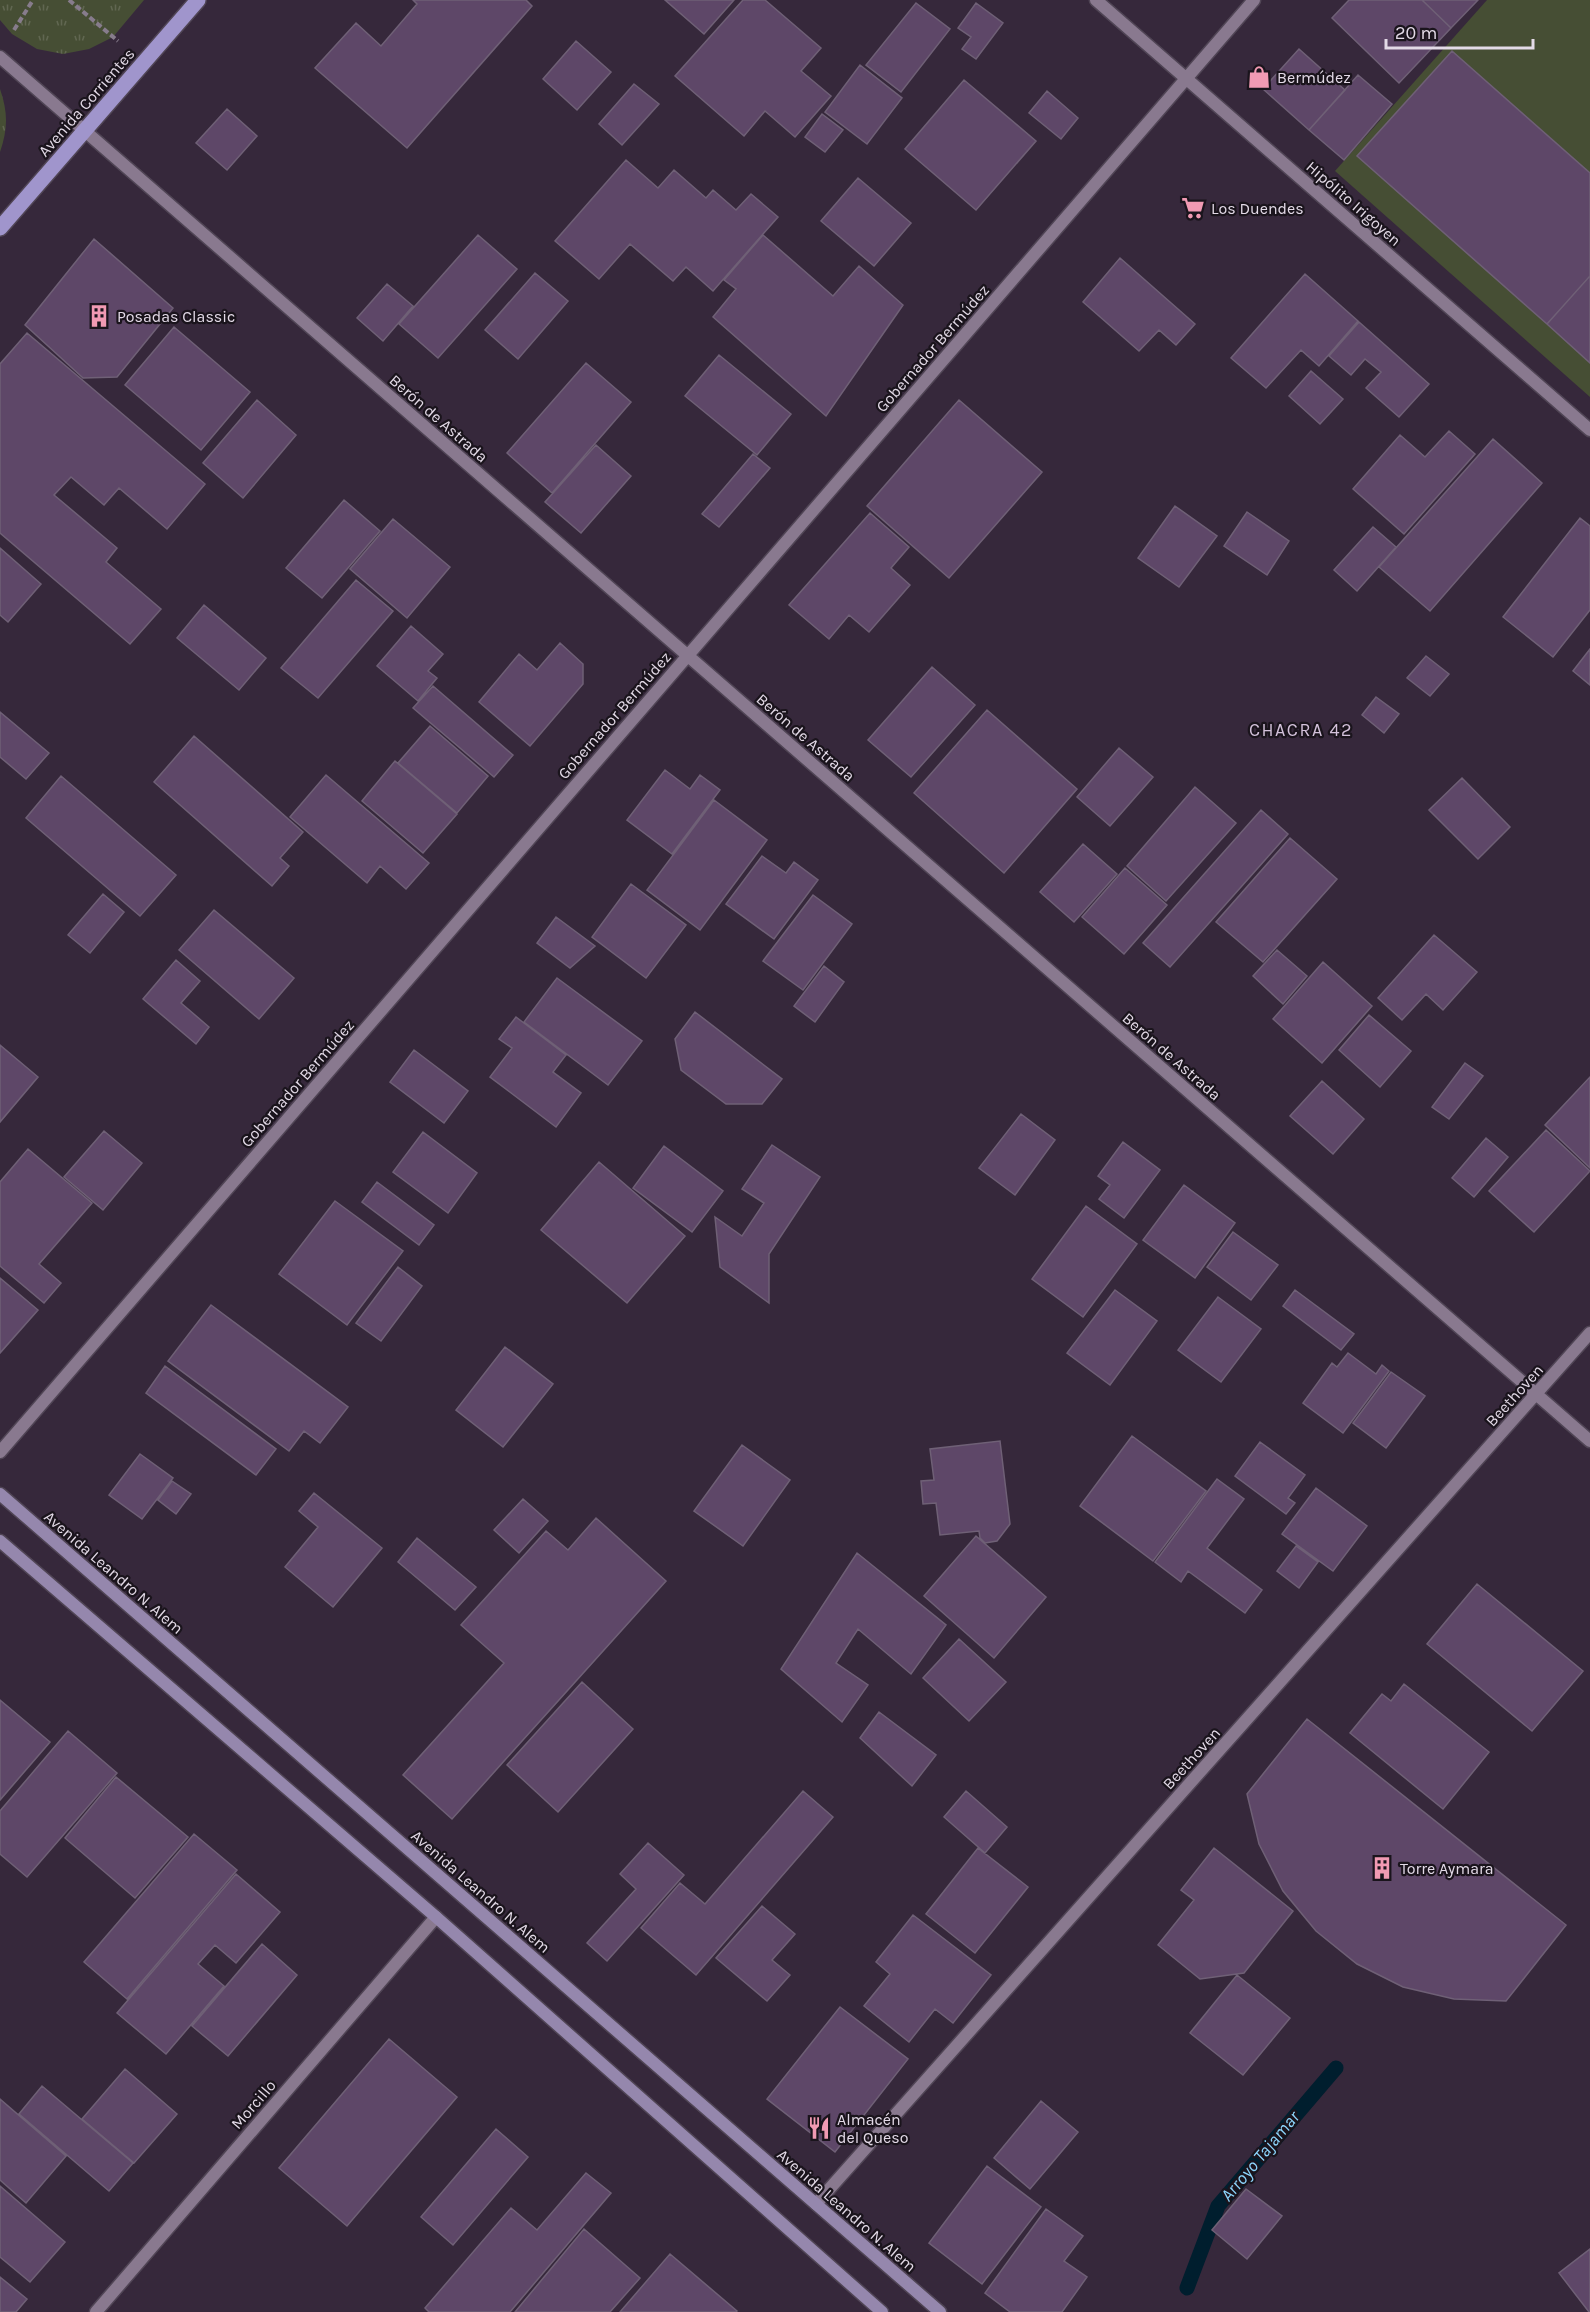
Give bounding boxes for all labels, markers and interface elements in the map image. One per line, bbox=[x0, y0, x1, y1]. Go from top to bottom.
scale bar bbox=[1386, 12, 1533, 50]
text: 20 m bbox=[1395, 22, 1437, 44]
street label: Avenida Corrientes bbox=[34, 44, 138, 160]
shop icon: Bermúdez bbox=[1246, 64, 1272, 90]
place label: Bermúdez bbox=[1277, 68, 1351, 87]
street label: Hipólito Irigoyen bbox=[1302, 157, 1405, 250]
supermarket icon: Los Duendes bbox=[1180, 195, 1206, 221]
place label: Los Duendes bbox=[1211, 199, 1304, 218]
street label: Gobernador Bermúdez bbox=[872, 281, 993, 416]
building icon: Posadas Classic bbox=[86, 303, 112, 329]
place label: Posadas Classic bbox=[117, 307, 235, 326]
street label: Berón de Astrada bbox=[386, 370, 492, 466]
street label: Gobernador Bermúdez bbox=[554, 648, 675, 783]
street label: Berón de Astrada bbox=[753, 689, 859, 785]
district label: CHACRA 42 bbox=[1249, 719, 1353, 741]
street label: Berón de Astrada bbox=[1119, 1008, 1225, 1104]
street label: Gobernador Bermúdez bbox=[237, 1016, 358, 1151]
street label: Beethoven bbox=[1482, 1360, 1547, 1430]
street label: Avenida Leandro N. Alem bbox=[40, 1507, 187, 1638]
street label: Beethoven bbox=[1159, 1723, 1224, 1793]
street label: Avenida Leandro N. Alem bbox=[407, 1826, 554, 1957]
building icon: Torre Aymara bbox=[1369, 1855, 1395, 1881]
place label: Torre Aymara bbox=[1400, 1859, 1494, 1878]
street label: Morcillo bbox=[227, 2076, 280, 2133]
water label: Arroyo Tajamar bbox=[1216, 2106, 1305, 2206]
place label: Almacén del Queso bbox=[837, 2110, 908, 2147]
restaurant icon: Almacén del Queso bbox=[806, 2115, 832, 2141]
street label: Avenida Leandro N. Alem bbox=[773, 2145, 920, 2276]

